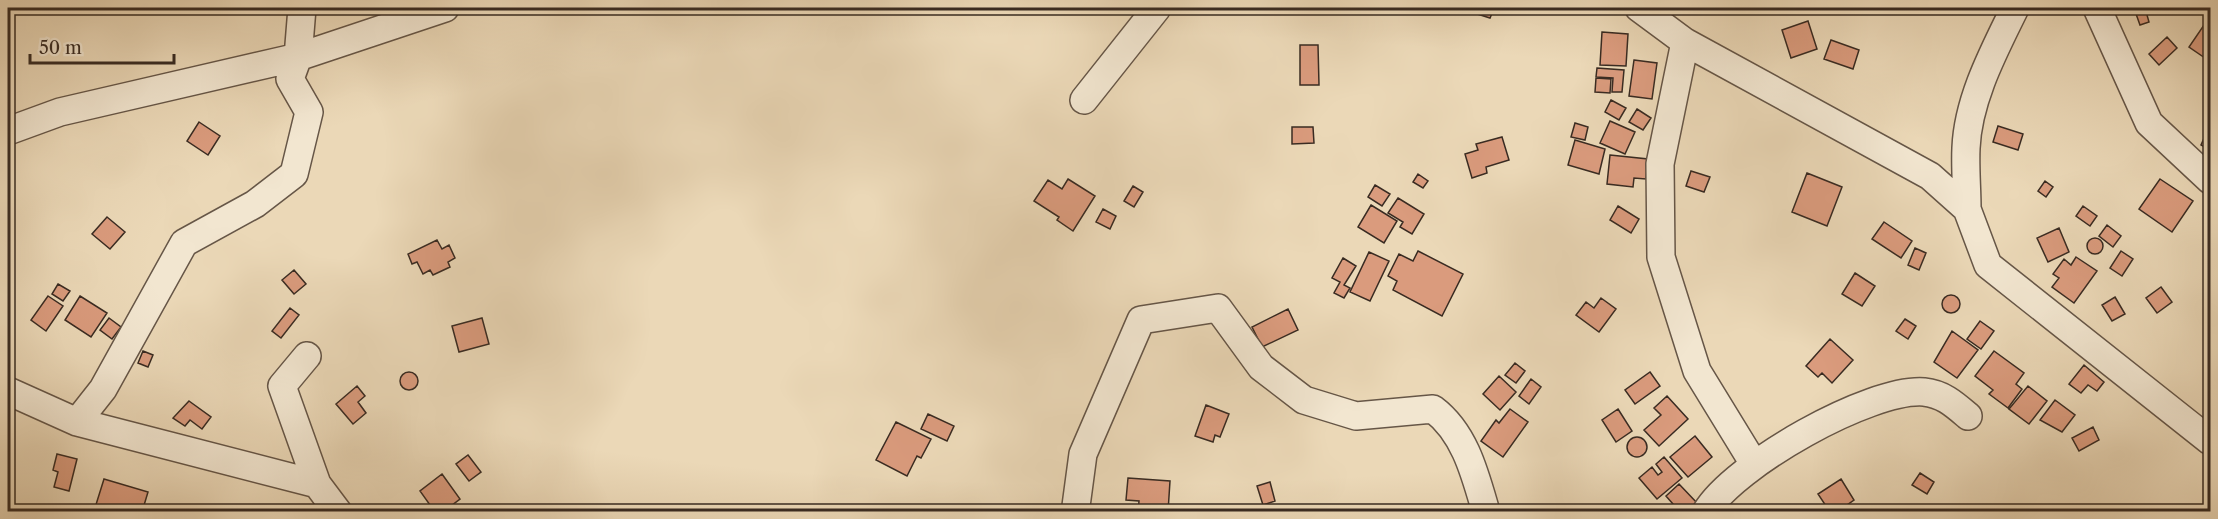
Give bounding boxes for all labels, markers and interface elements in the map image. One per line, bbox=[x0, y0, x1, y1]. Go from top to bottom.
scale bar bbox=[30, 27, 174, 65]
text: 50 m bbox=[39, 37, 82, 59]

